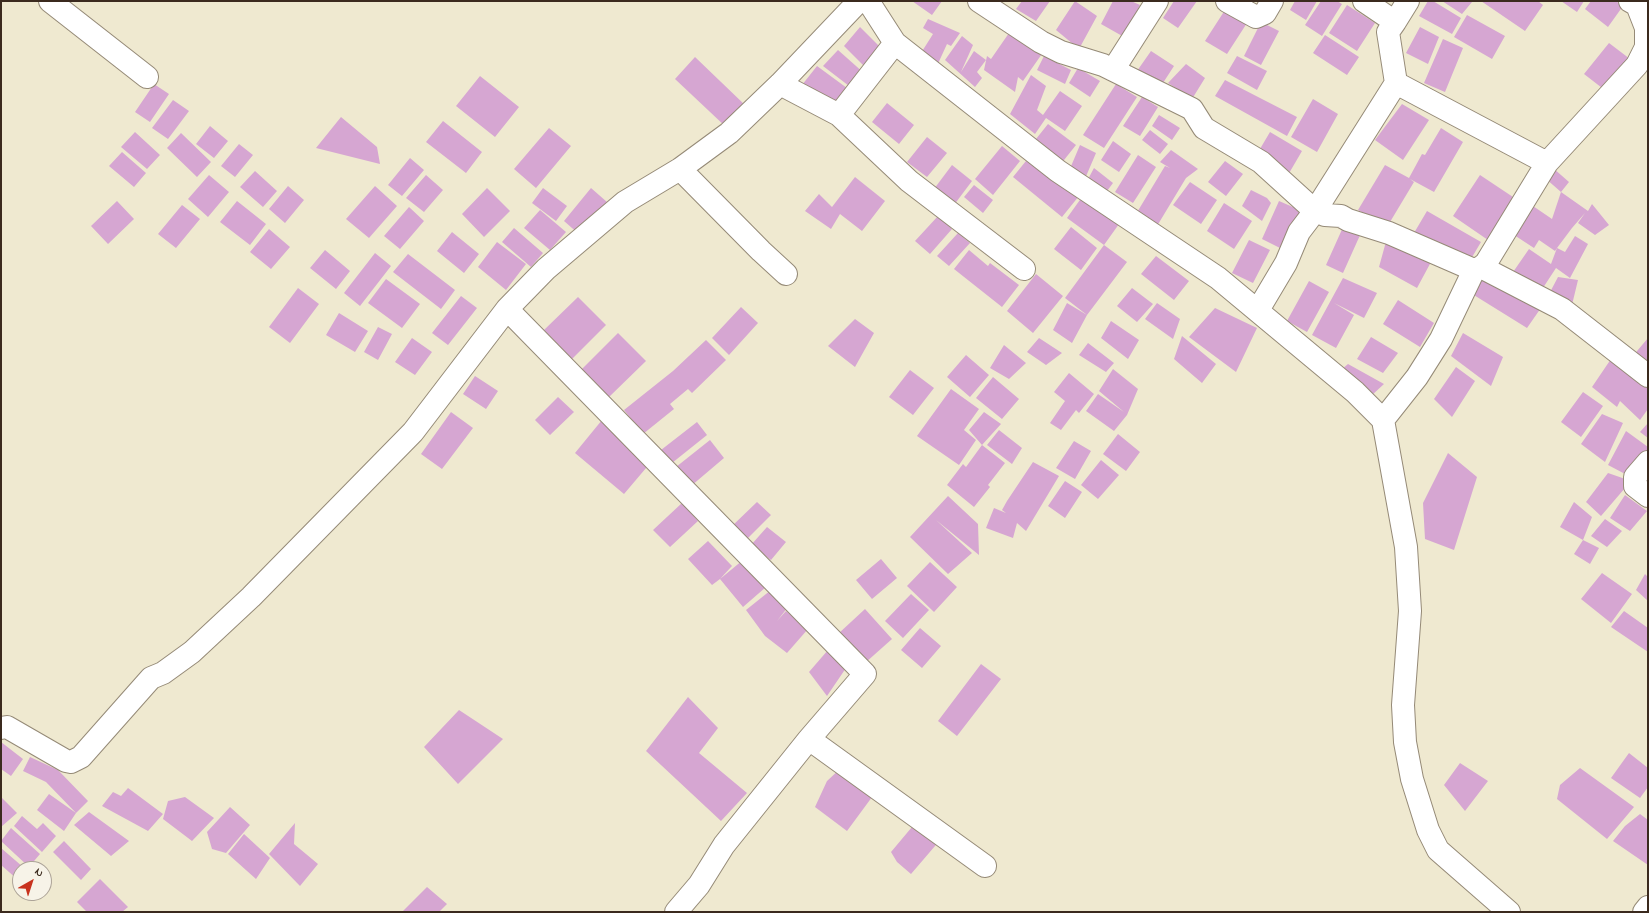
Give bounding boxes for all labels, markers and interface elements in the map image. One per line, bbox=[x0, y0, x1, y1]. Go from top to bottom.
north arrow bbox=[12, 861, 52, 901]
text: N bbox=[31, 864, 47, 881]

